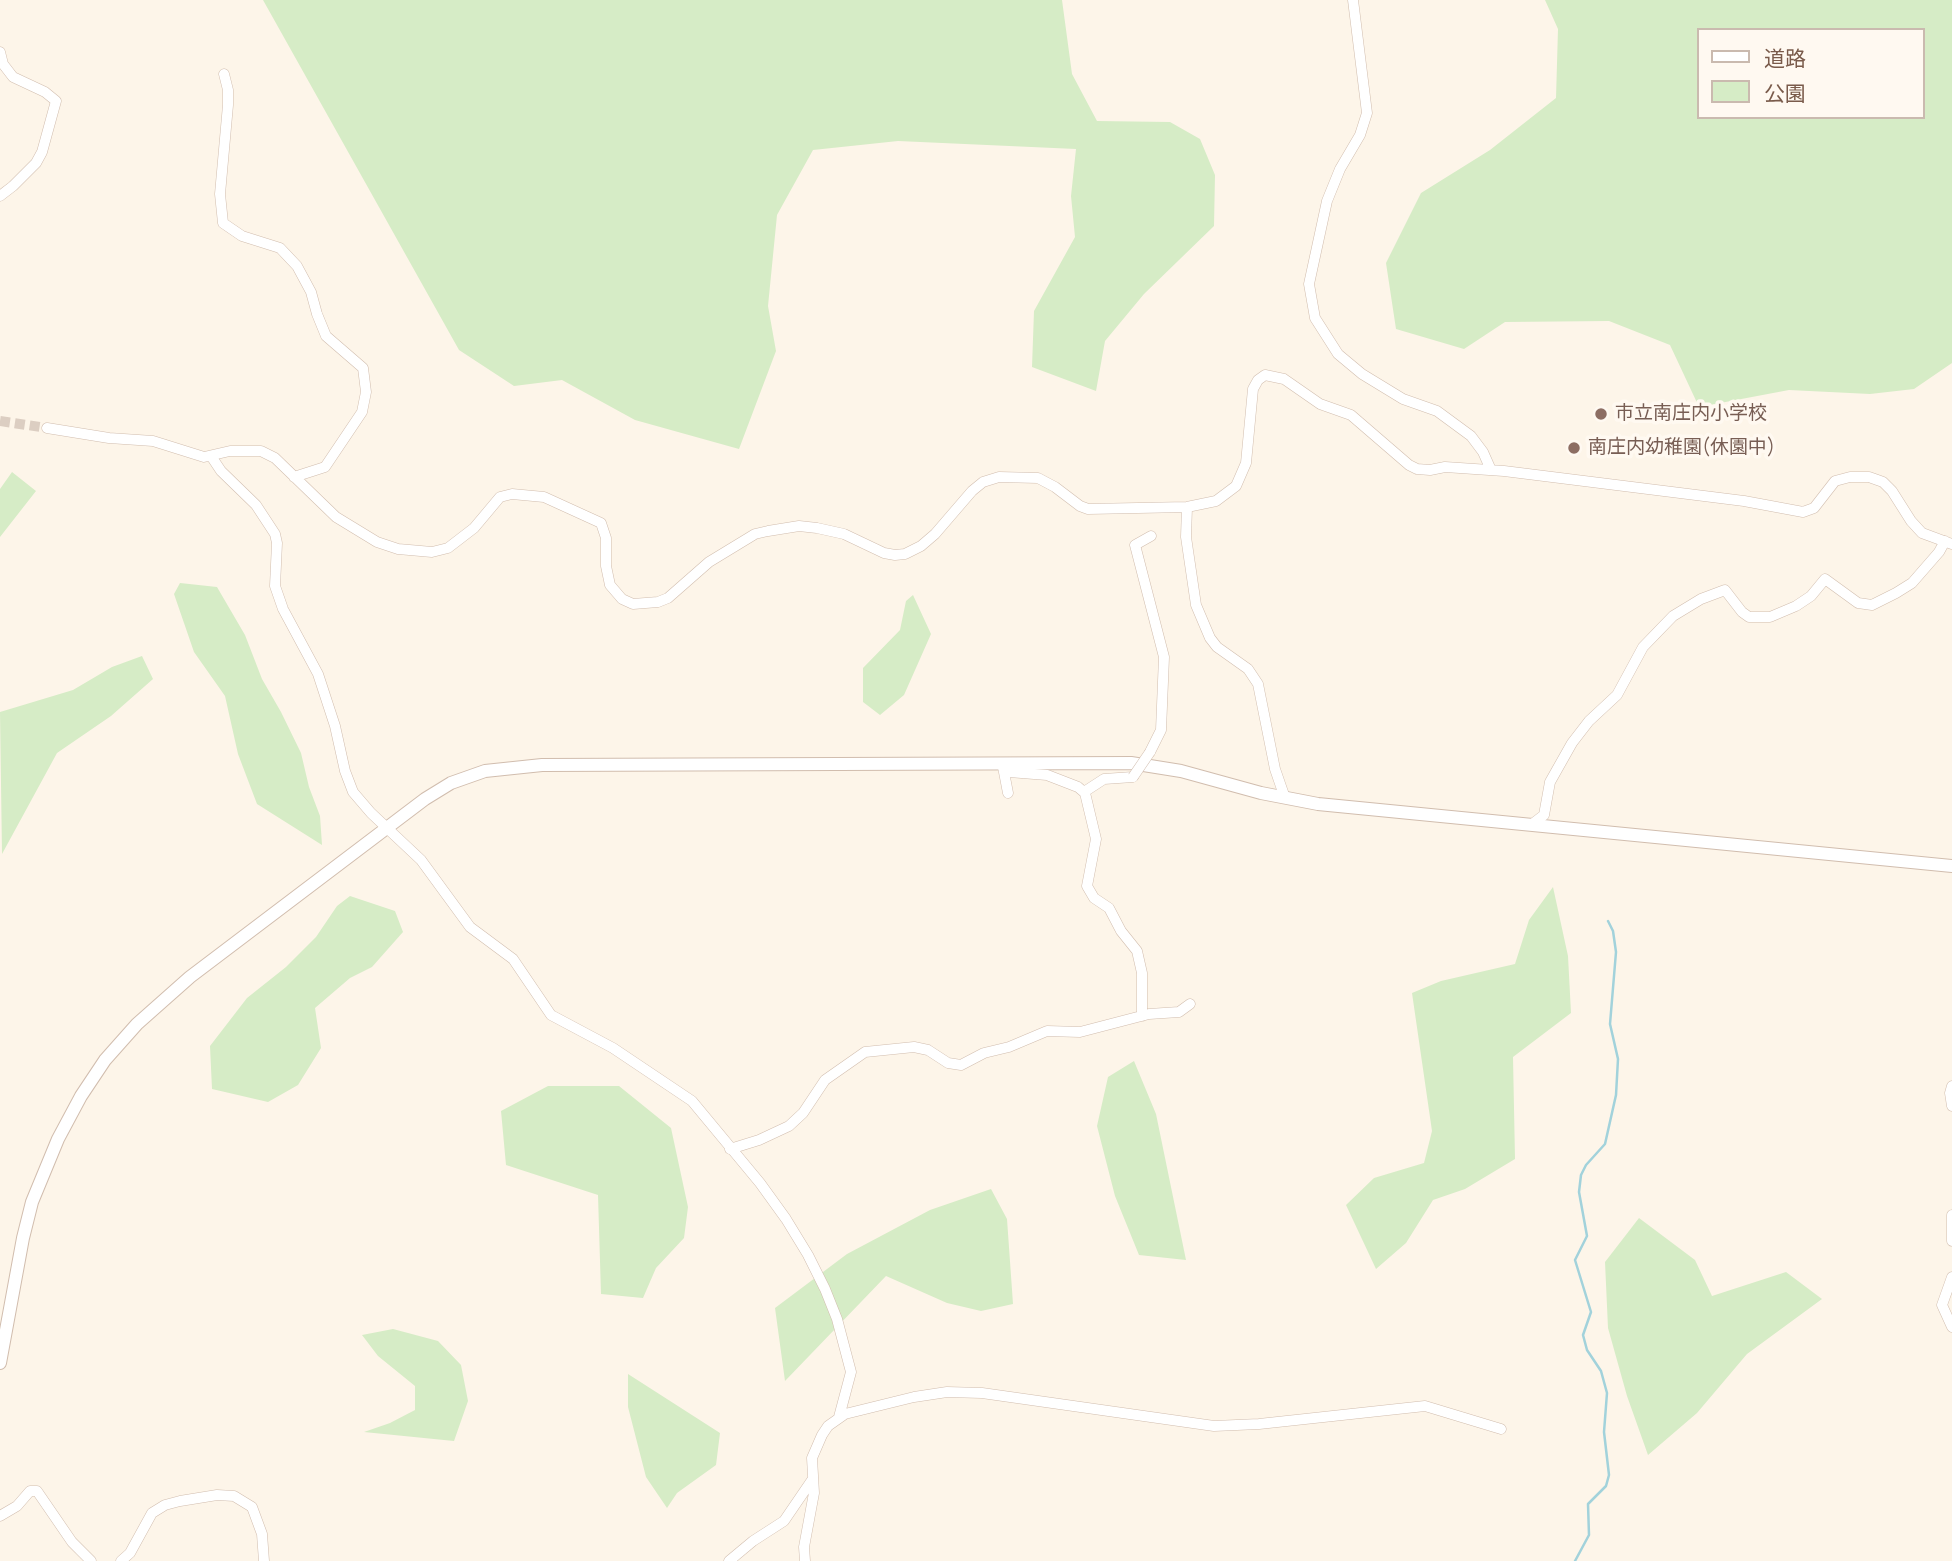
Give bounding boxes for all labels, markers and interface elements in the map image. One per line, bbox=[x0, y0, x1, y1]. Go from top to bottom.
legend bbox=[1696, 28, 1924, 119]
text: 道路 bbox=[1764, 44, 1806, 72]
text: 公園 bbox=[1764, 79, 1806, 107]
place label: 市立南庄内小学校 bbox=[1615, 403, 1767, 425]
marker: 市立南庄内小学校 bbox=[1593, 406, 1609, 422]
place label: 南庄内幼稚園(休園中) bbox=[1588, 437, 1775, 459]
marker: 南庄内幼稚園(休園中) bbox=[1566, 440, 1582, 456]

